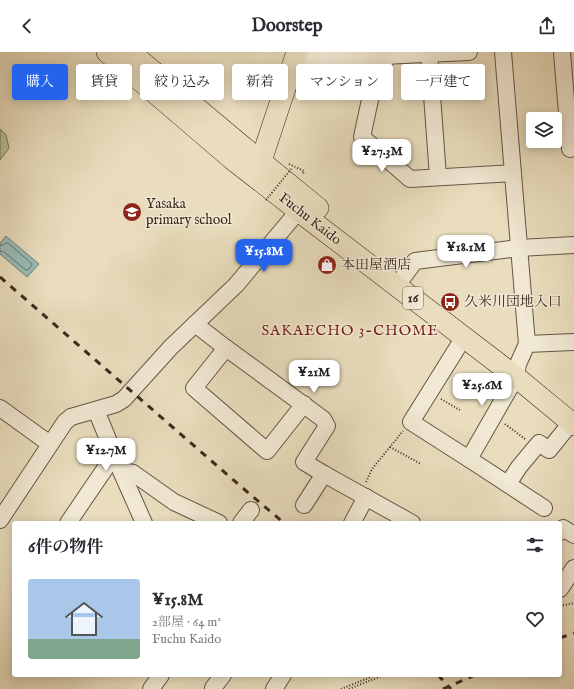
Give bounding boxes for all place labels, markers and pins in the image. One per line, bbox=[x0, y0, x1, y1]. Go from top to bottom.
pin: ¥27.3M bbox=[349, 139, 415, 173]
place label: Yasaka primary school bbox=[146, 195, 232, 229]
school or university icon: Yasaka primary school bbox=[121, 201, 143, 223]
pin: ¥18.1M bbox=[433, 235, 499, 269]
pin: ¥15.8M bbox=[231, 239, 297, 273]
shop icon: 本田屋酒店 bbox=[316, 254, 338, 276]
place label: 本田屋酒店 bbox=[341, 256, 411, 274]
bus stop icon: 久米川団地入口 bbox=[439, 291, 461, 313]
place label: 久米川団地入口 bbox=[464, 293, 562, 311]
pin: ¥21M bbox=[290, 360, 338, 394]
pin: ¥25.6M bbox=[449, 373, 515, 407]
pin: ¥12.7M bbox=[73, 438, 139, 472]

